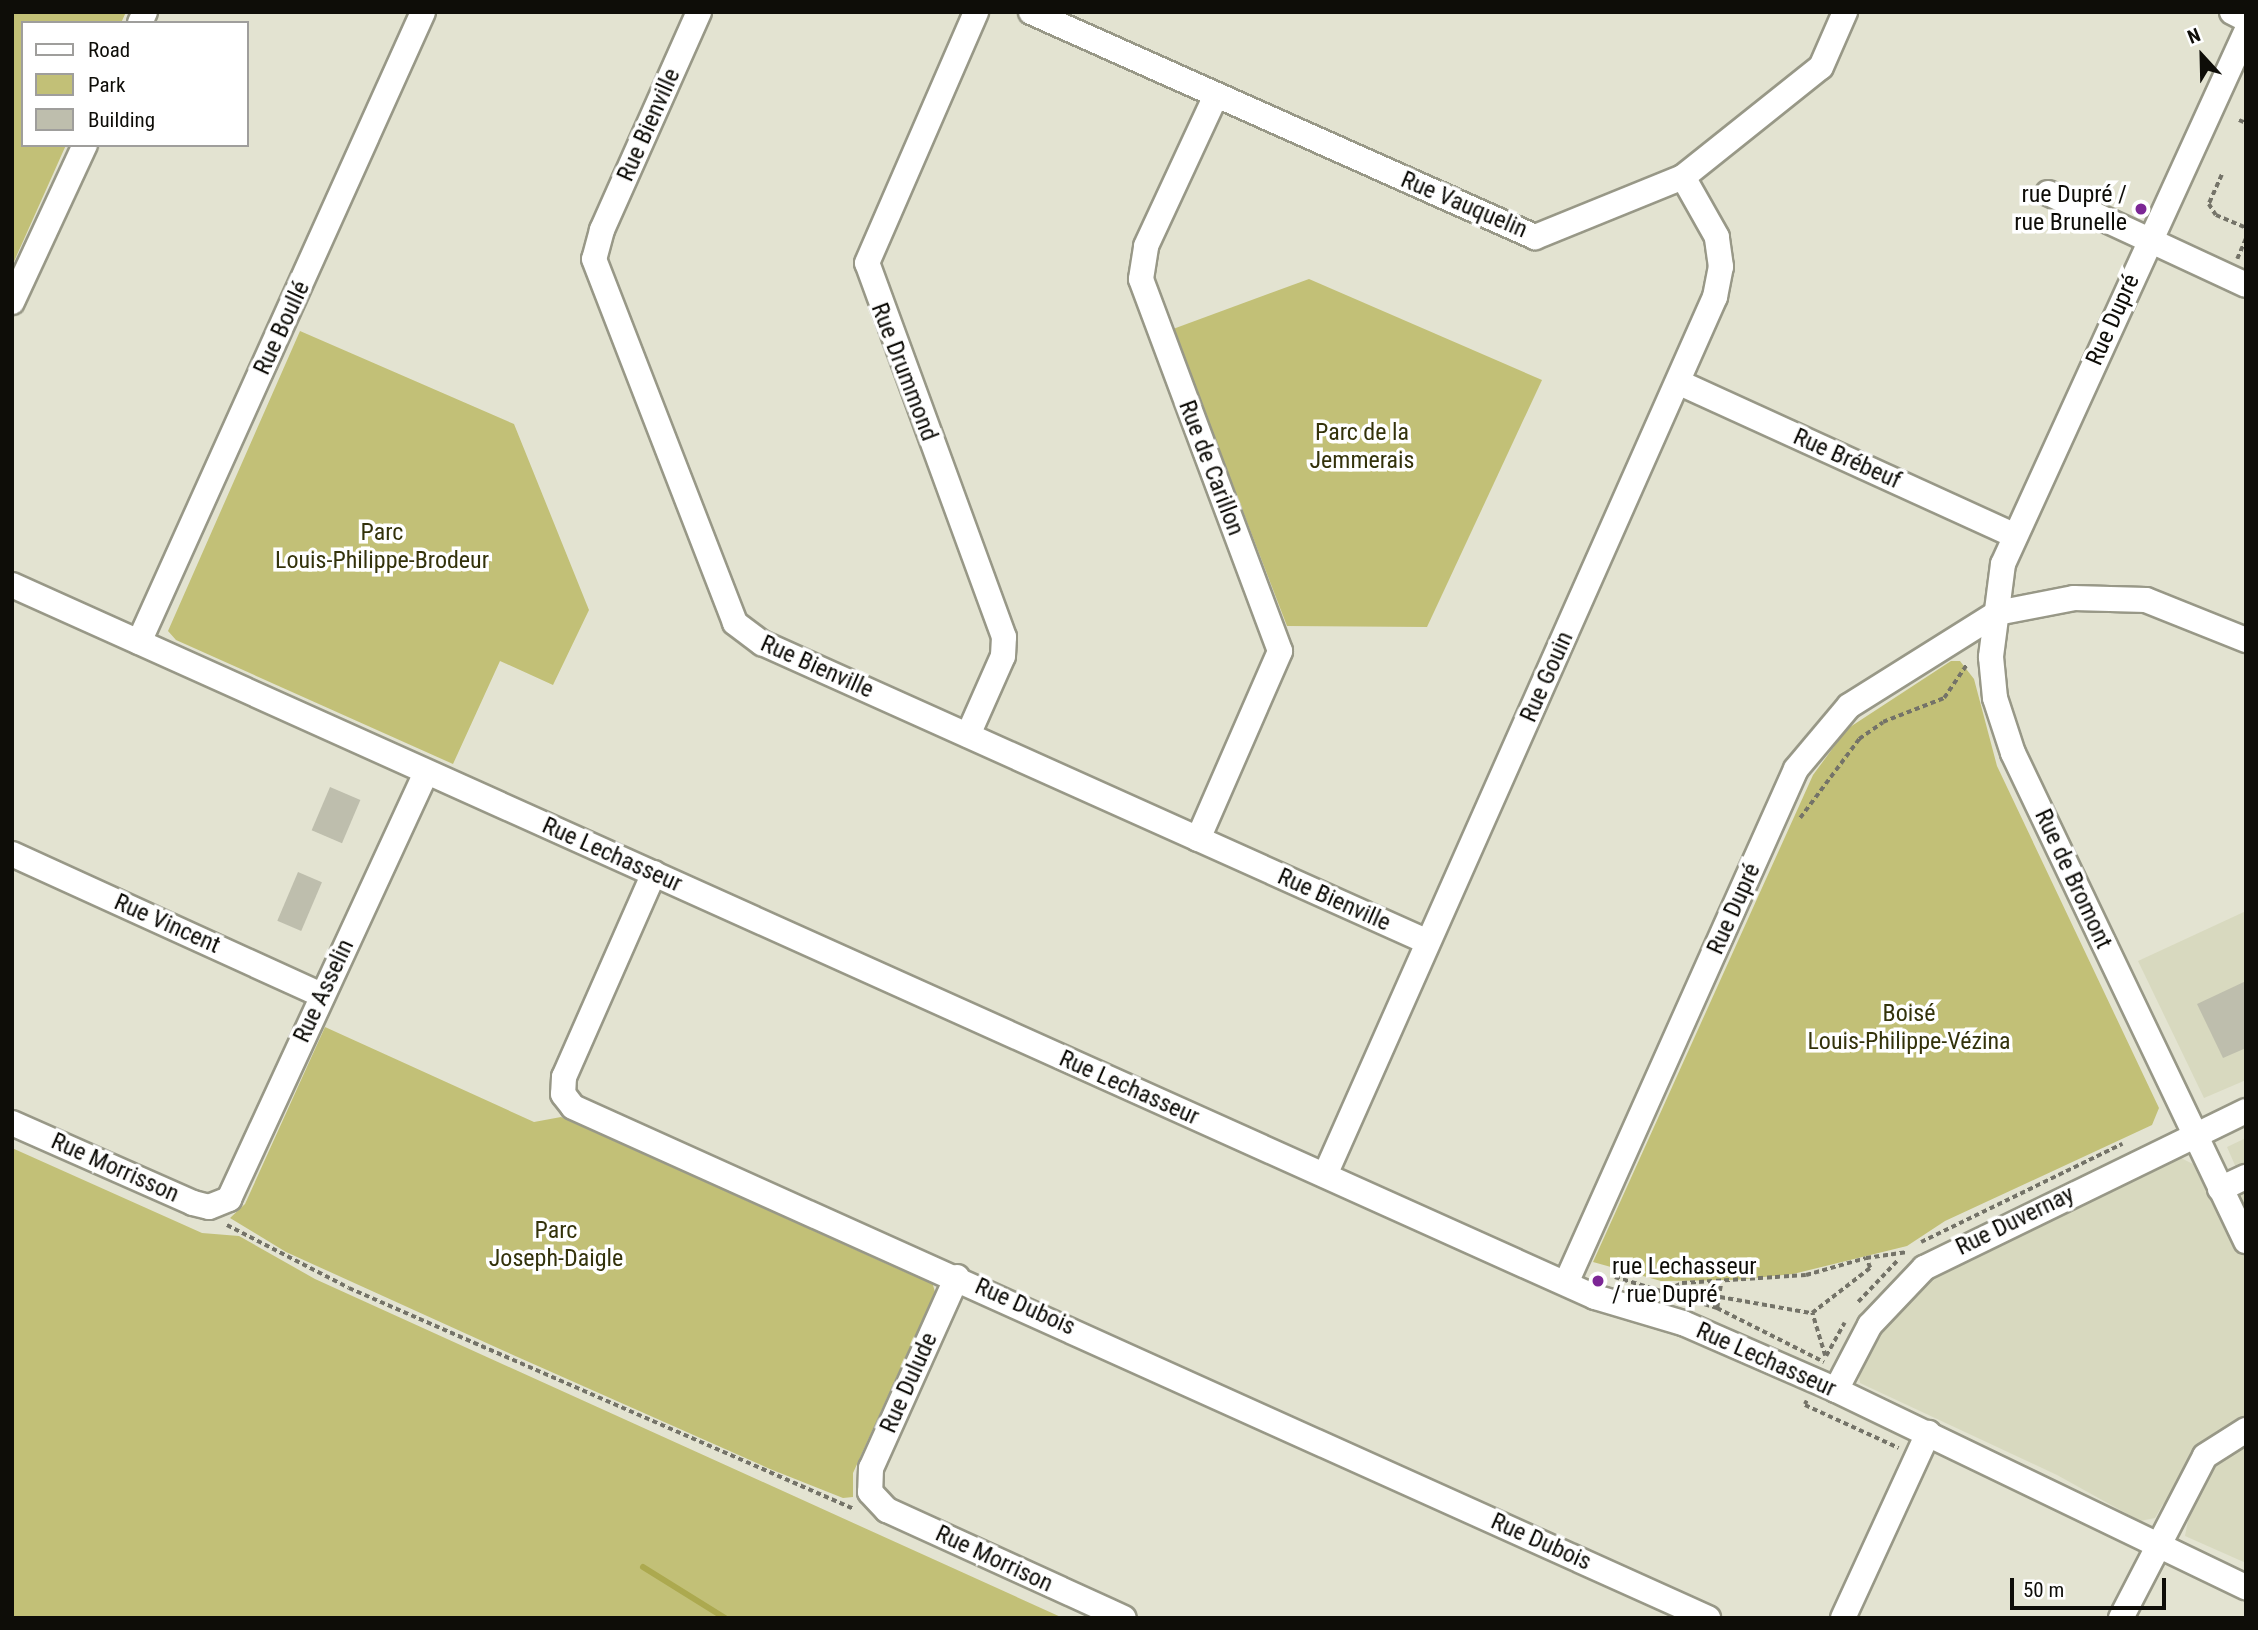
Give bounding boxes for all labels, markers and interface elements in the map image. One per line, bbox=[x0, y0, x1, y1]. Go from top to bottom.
legend bbox=[21, 21, 248, 147]
north arrow bbox=[2167, 21, 2237, 91]
text: N bbox=[2184, 23, 2204, 49]
text: Road bbox=[88, 38, 130, 62]
street label: Rue Bienville bbox=[611, 64, 687, 186]
text: Park bbox=[88, 73, 125, 97]
text: Building bbox=[88, 108, 155, 132]
street label: Rue Vauquelin bbox=[1396, 165, 1532, 245]
place label: rue Dupré / rue Brunelle bbox=[2014, 181, 2127, 237]
marker: rue Dupré / rue Brunelle bbox=[2133, 201, 2149, 217]
street label: Rue Dupré bbox=[2080, 270, 2146, 370]
street label: Rue Boullé bbox=[248, 277, 316, 379]
street label: Rue Drummond bbox=[864, 299, 944, 445]
street label: Rue de Carillon bbox=[1172, 396, 1250, 540]
park label: Parc de la Jemmerais bbox=[1309, 419, 1415, 475]
street label: Rue Brébeuf bbox=[1789, 422, 1905, 496]
park label: Parc Louis-Philippe-Brodeur bbox=[275, 519, 489, 575]
street label: Rue Gouin bbox=[1514, 627, 1580, 727]
street label: Rue Bienville bbox=[756, 629, 878, 705]
street label: Rue de Bromont bbox=[2028, 805, 2118, 953]
street label: Rue Lechasseur bbox=[538, 811, 686, 899]
street label: Rue Dupré bbox=[1701, 859, 1767, 959]
street label: Rue Bienville bbox=[1273, 862, 1395, 938]
street label: Rue Vincent bbox=[110, 888, 224, 960]
street label: Rue Asselin bbox=[288, 935, 360, 1047]
park label: Boisé Louis-Philippe-Vézina bbox=[1807, 1000, 2011, 1056]
street label: Rue Lechasseur bbox=[1055, 1044, 1203, 1132]
street label: Rue Morrisson bbox=[47, 1127, 183, 1209]
street label: Rue Duvernay bbox=[1951, 1180, 2079, 1262]
park label: Parc Joseph-Daigle bbox=[489, 1217, 623, 1273]
place label: rue Lechasseur / rue Dupré bbox=[1612, 1253, 1757, 1309]
street label: Rue Dubois bbox=[970, 1272, 1080, 1342]
marker: rue Lechasseur / rue Dupré bbox=[1590, 1273, 1606, 1289]
street label: Rue Lechasseur bbox=[1692, 1316, 1840, 1404]
street label: Rue Dulude bbox=[874, 1328, 944, 1438]
street label: Rue Dubois bbox=[1486, 1507, 1596, 1577]
street label: Rue Morrison bbox=[931, 1519, 1057, 1599]
scale bar bbox=[2013, 1564, 2169, 1608]
text: 50 m bbox=[2023, 1578, 2064, 1602]

